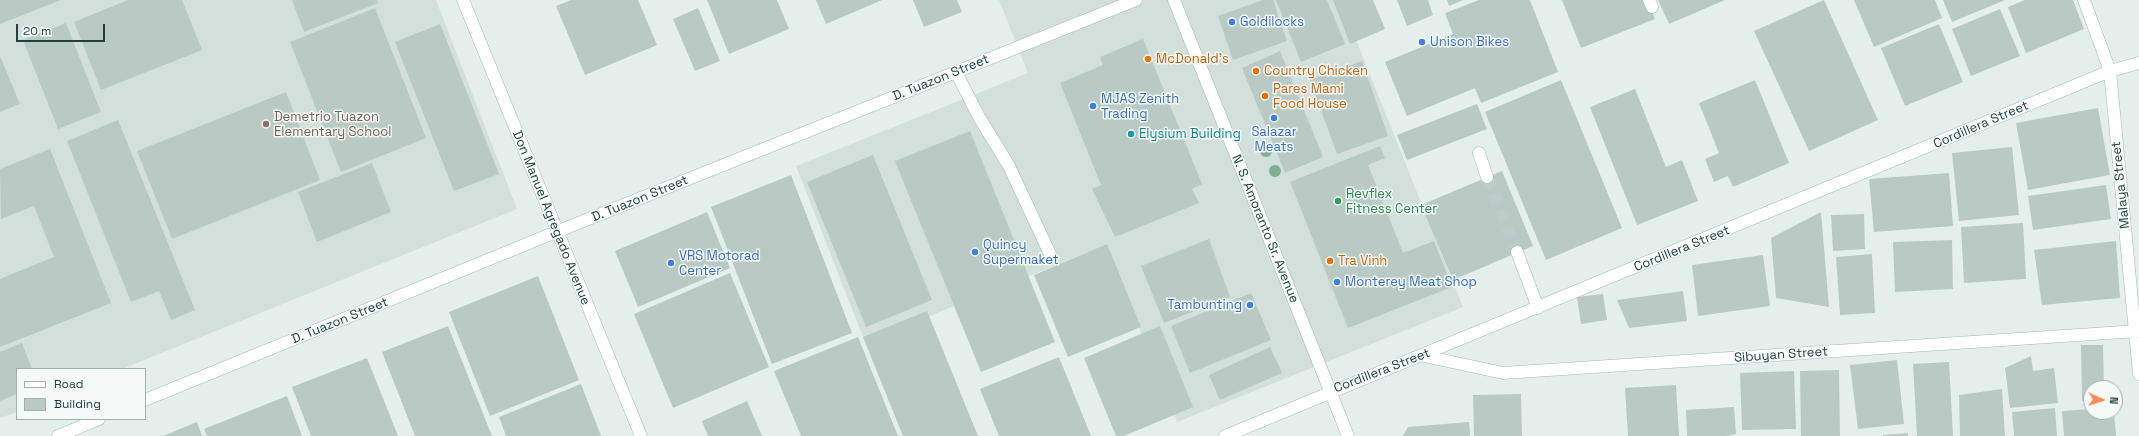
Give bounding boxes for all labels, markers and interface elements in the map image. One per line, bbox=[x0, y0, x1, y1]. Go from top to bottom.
place label: Goldilocks bbox=[1240, 14, 1304, 30]
scale bar bbox=[18, 16, 107, 42]
marker: Goldilocks bbox=[1227, 17, 1237, 27]
text: 20 m bbox=[23, 23, 51, 39]
place label: Unison Bikes bbox=[1430, 34, 1509, 50]
marker: Unison Bikes bbox=[1417, 37, 1427, 47]
place label: McDonald's bbox=[1156, 51, 1229, 67]
street label: D. Tuazon Street bbox=[891, 52, 991, 104]
marker: McDonald's bbox=[1143, 54, 1153, 64]
place label: Country Chicken bbox=[1264, 63, 1368, 79]
marker: Country Chicken bbox=[1251, 66, 1261, 76]
place label: Pares Mami Food House bbox=[1273, 81, 1347, 112]
place label: MJAS Zenith Trading bbox=[1101, 91, 1179, 122]
marker: Pares Mami Food House bbox=[1260, 91, 1270, 101]
street label: Cordillera Street bbox=[1931, 98, 2031, 152]
marker: MJAS Zenith Trading bbox=[1088, 101, 1098, 111]
place label: Demetrio Tuazon Elementary School bbox=[274, 109, 391, 140]
marker: Salazar Meats bbox=[1269, 113, 1279, 123]
marker: Demetrio Tuazon Elementary School bbox=[261, 119, 271, 129]
place label: Salazar Meats bbox=[1251, 124, 1297, 155]
place label: Elysium Building bbox=[1139, 126, 1241, 142]
street label: Don Manuel Agregado Avenue bbox=[509, 128, 593, 308]
marker: Elysium Building bbox=[1126, 129, 1136, 139]
street label: Malaya Street bbox=[2109, 141, 2133, 229]
street label: N. S. Amoranto Sr. Avenue bbox=[1228, 152, 1302, 306]
street label: D. Tuazon Street bbox=[590, 173, 690, 225]
place label: Revflex Fitness Center bbox=[1346, 186, 1437, 217]
marker: Revflex Fitness Center bbox=[1333, 196, 1343, 206]
street label: Cordillera Street bbox=[1632, 223, 1732, 275]
place label: Quincy Supermaket bbox=[983, 237, 1059, 268]
marker: Quincy Supermaket bbox=[970, 247, 980, 257]
place label: VRS Motorad Center bbox=[679, 248, 760, 279]
place label: Tra Vinh bbox=[1338, 253, 1387, 269]
marker: Tra Vinh bbox=[1325, 256, 1335, 266]
marker: VRS Motorad Center bbox=[666, 258, 676, 268]
place label: Monterey Meat Shop bbox=[1345, 274, 1477, 290]
marker: Monterey Meat Shop bbox=[1332, 277, 1342, 287]
street label: D. Tuazon Street bbox=[290, 295, 390, 347]
place label: Tambunting bbox=[1167, 297, 1242, 313]
marker: Tambunting bbox=[1245, 300, 1255, 310]
street label: Sibuyan Street bbox=[1734, 344, 1828, 366]
street label: Cordillera Street bbox=[1332, 345, 1432, 397]
legend bbox=[16, 368, 146, 420]
text: Road bbox=[54, 376, 83, 392]
north arrow bbox=[2083, 380, 2123, 420]
text: Building bbox=[54, 396, 101, 412]
text: N bbox=[2107, 397, 2121, 405]

